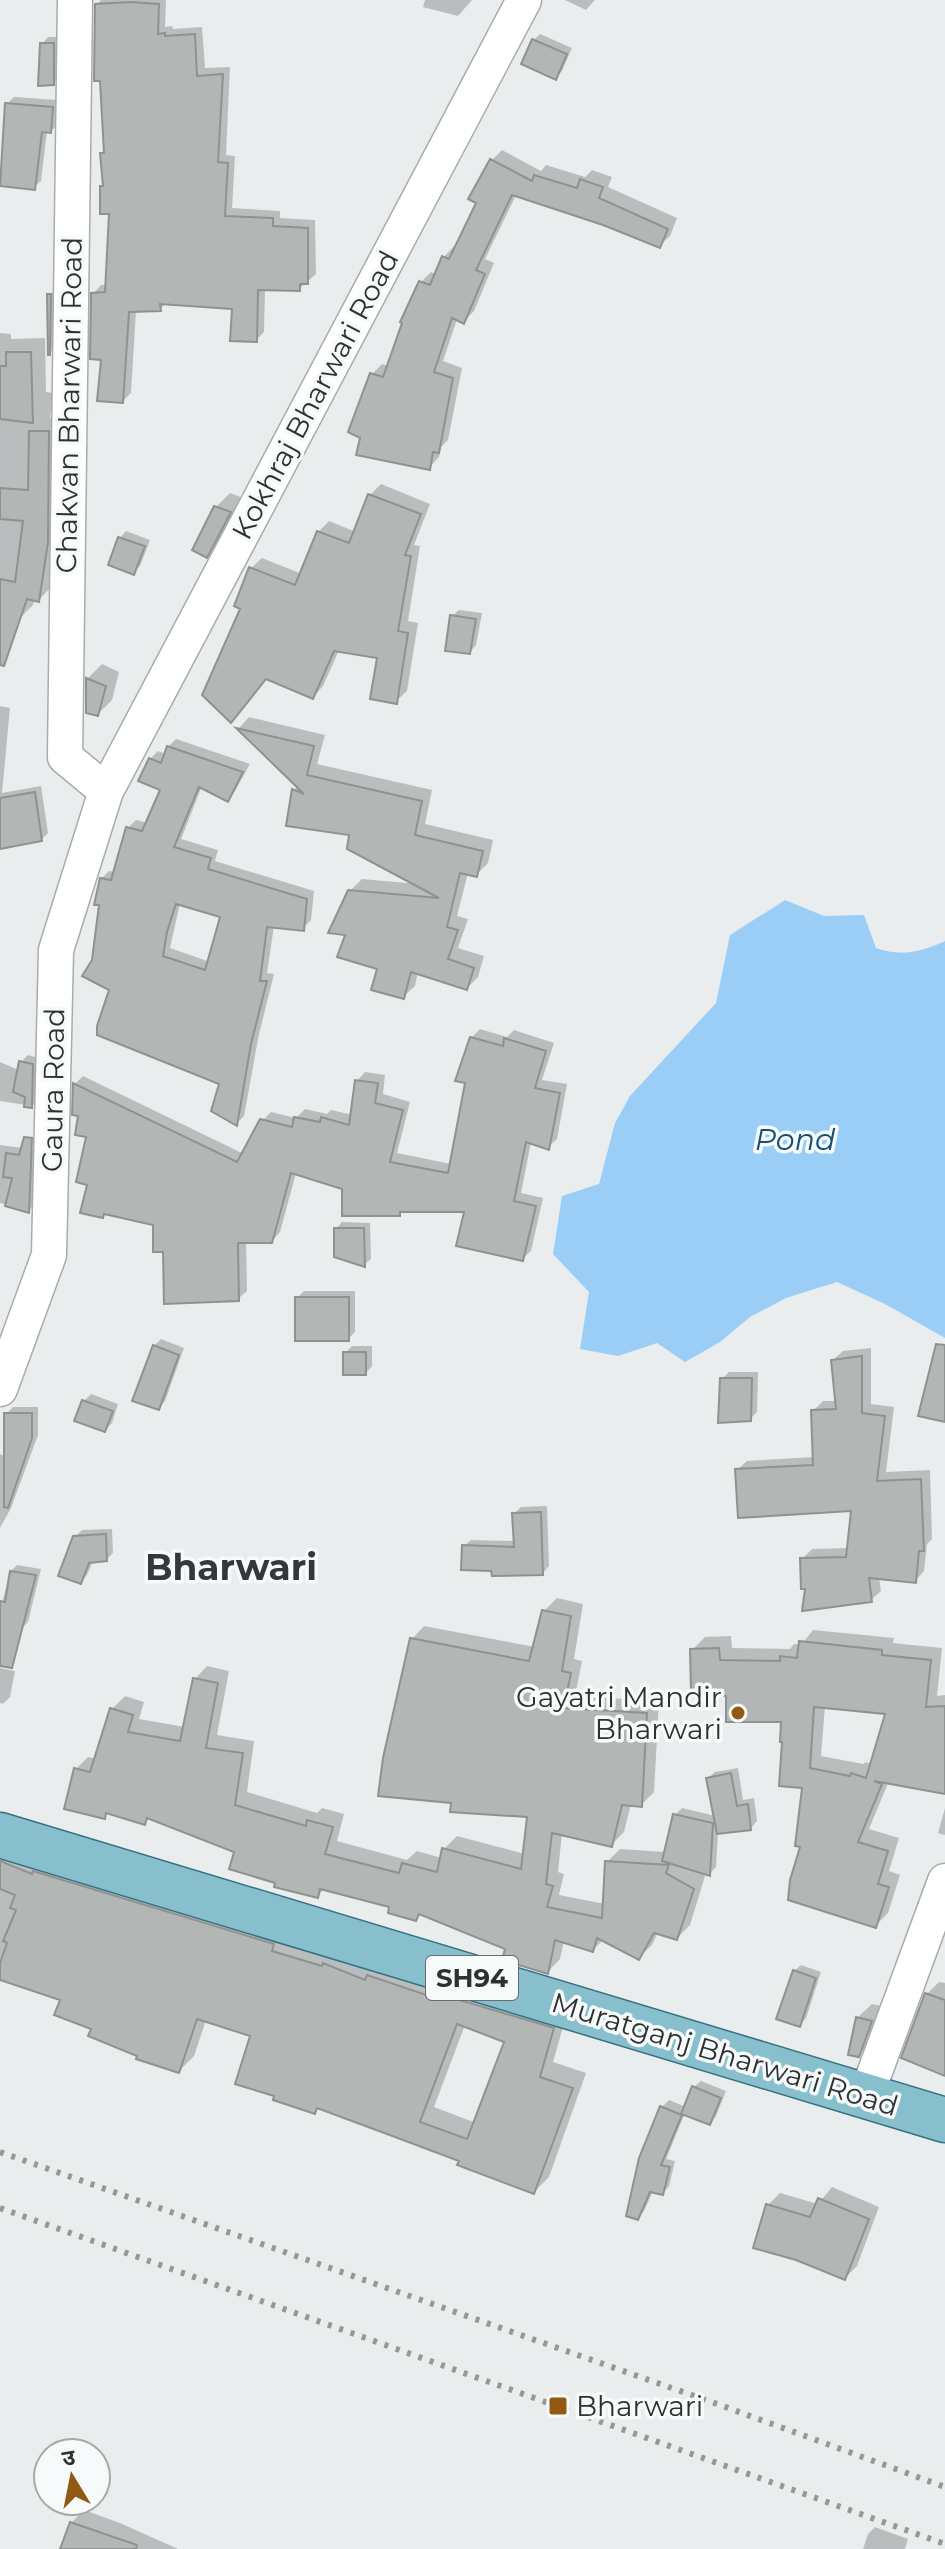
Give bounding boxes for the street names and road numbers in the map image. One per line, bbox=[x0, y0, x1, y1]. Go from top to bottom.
street label: Chakvan Bharwari Road bbox=[49, 236, 89, 574]
street label: Kokhraj Bharwari Road bbox=[224, 245, 406, 545]
street label: Gaura Road bbox=[35, 1008, 71, 1172]
road number: SH94 bbox=[426, 1956, 518, 2000]
street label: Muratganj Bharwari Road bbox=[548, 1985, 902, 2123]

